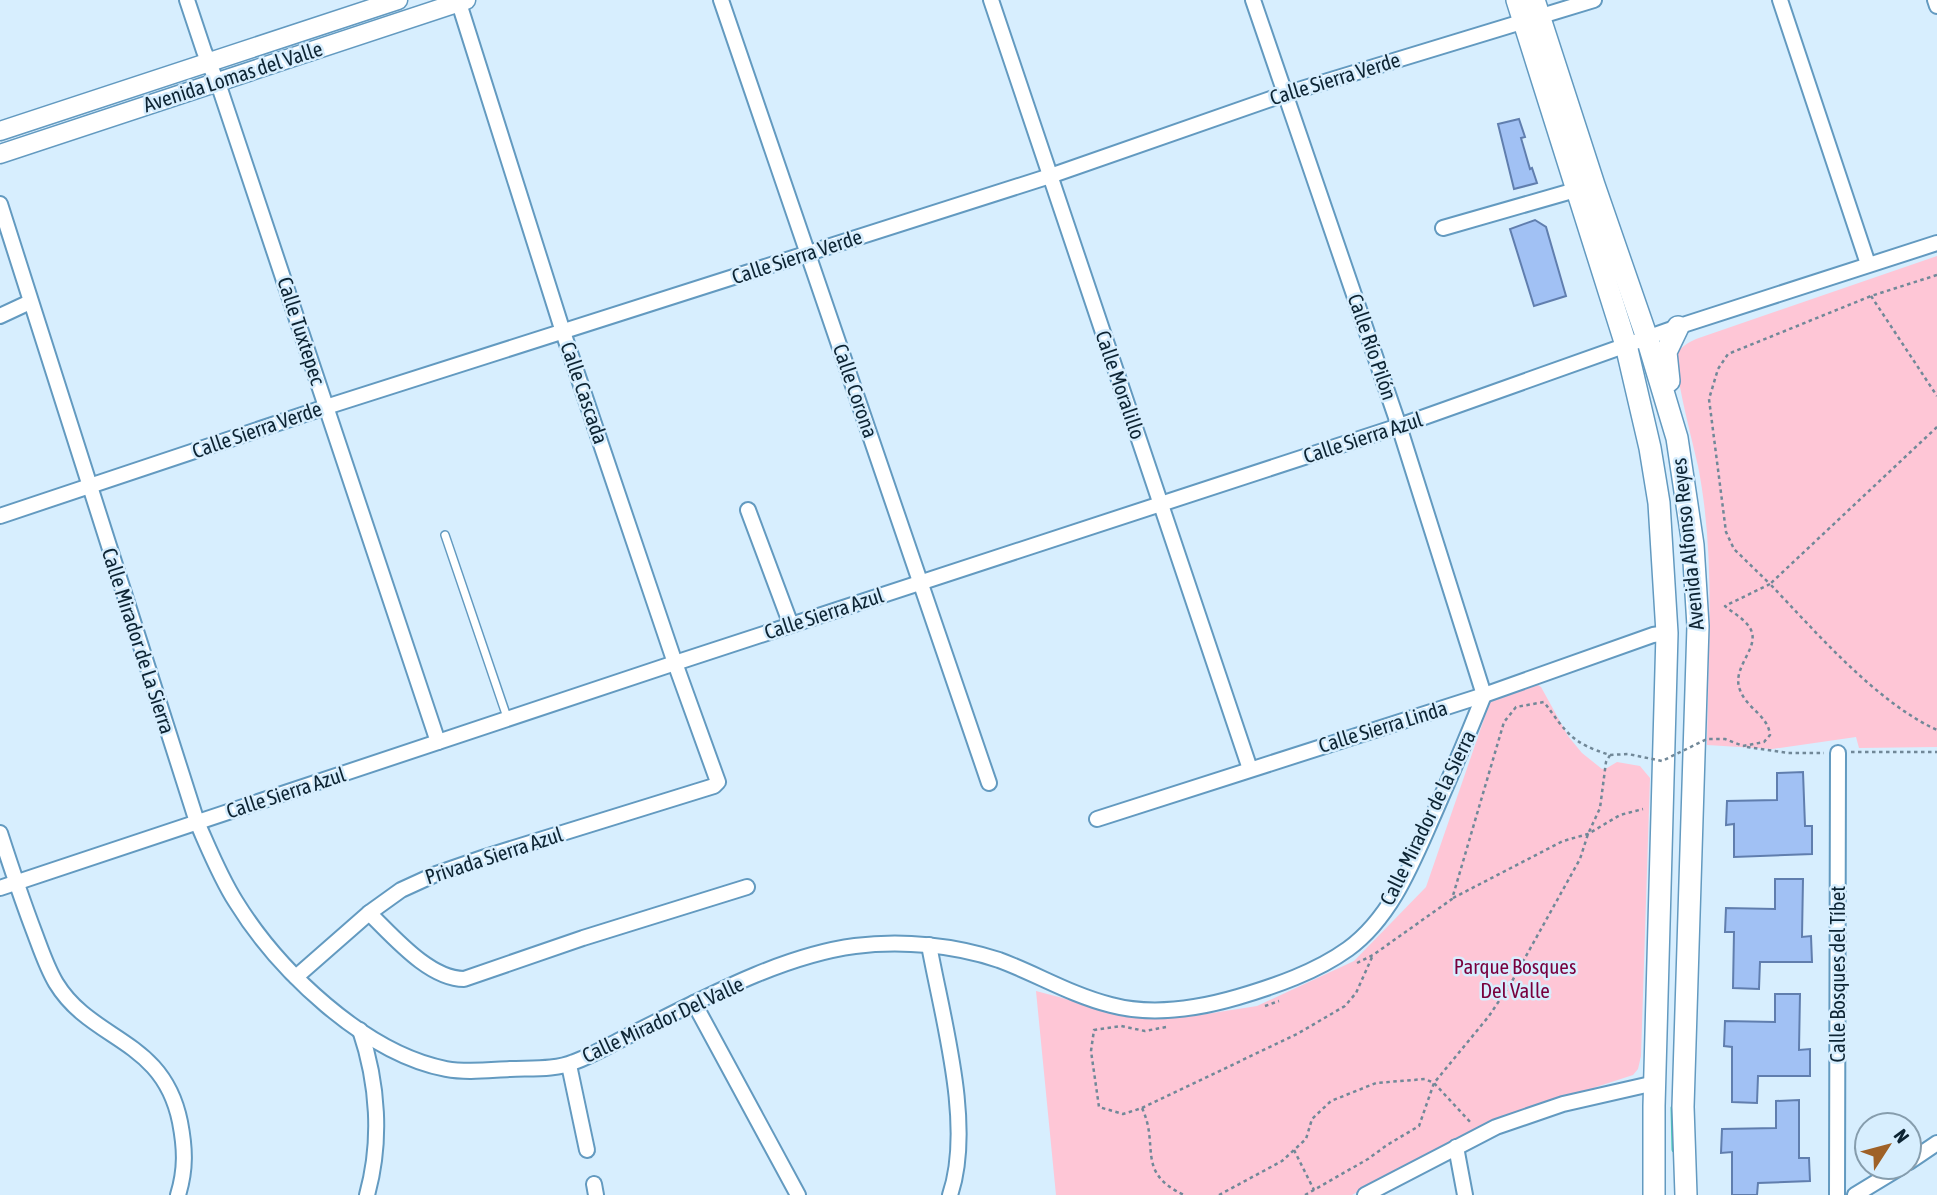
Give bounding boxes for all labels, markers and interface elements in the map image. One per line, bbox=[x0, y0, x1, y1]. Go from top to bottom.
street label: Avenida Lomas del Valle bbox=[140, 36, 325, 116]
street label: Calle Sierra Verde bbox=[1267, 47, 1403, 109]
street label: Calle Sierra Verde bbox=[729, 224, 865, 288]
street label: Calle Tuxtepec bbox=[273, 274, 331, 388]
street label: Calle Río Pilón bbox=[1344, 290, 1402, 403]
street label: Calle Moralillo bbox=[1091, 327, 1151, 442]
street label: Calle Cascada bbox=[556, 338, 614, 447]
street label: Calle Corona bbox=[829, 340, 883, 441]
street label: Calle Sierra Verde bbox=[189, 396, 325, 462]
street label: Calle Sierra Azul bbox=[1300, 406, 1426, 468]
street label: Avenida Alfonso Reyes bbox=[1666, 457, 1708, 631]
street label: Calle Mirador de La Sierra bbox=[98, 545, 180, 737]
street label: Calle Sierra Azul bbox=[761, 582, 887, 644]
street label: Calle Sierra Linda bbox=[1316, 695, 1450, 757]
street label: Calle Mirador de la Sierra bbox=[1374, 726, 1480, 909]
street label: Calle Sierra Azul bbox=[223, 761, 349, 823]
street label: Privada Sierra Azul bbox=[422, 821, 566, 889]
street label: Calle Bosques del Tíbet bbox=[1825, 886, 1849, 1062]
park label: Parque Bosques Del Valle bbox=[1454, 954, 1576, 1002]
street label: Calle Mirador Del Valle bbox=[578, 971, 747, 1067]
north arrow bbox=[1853, 1111, 1923, 1181]
text: N bbox=[1890, 1125, 1914, 1147]

